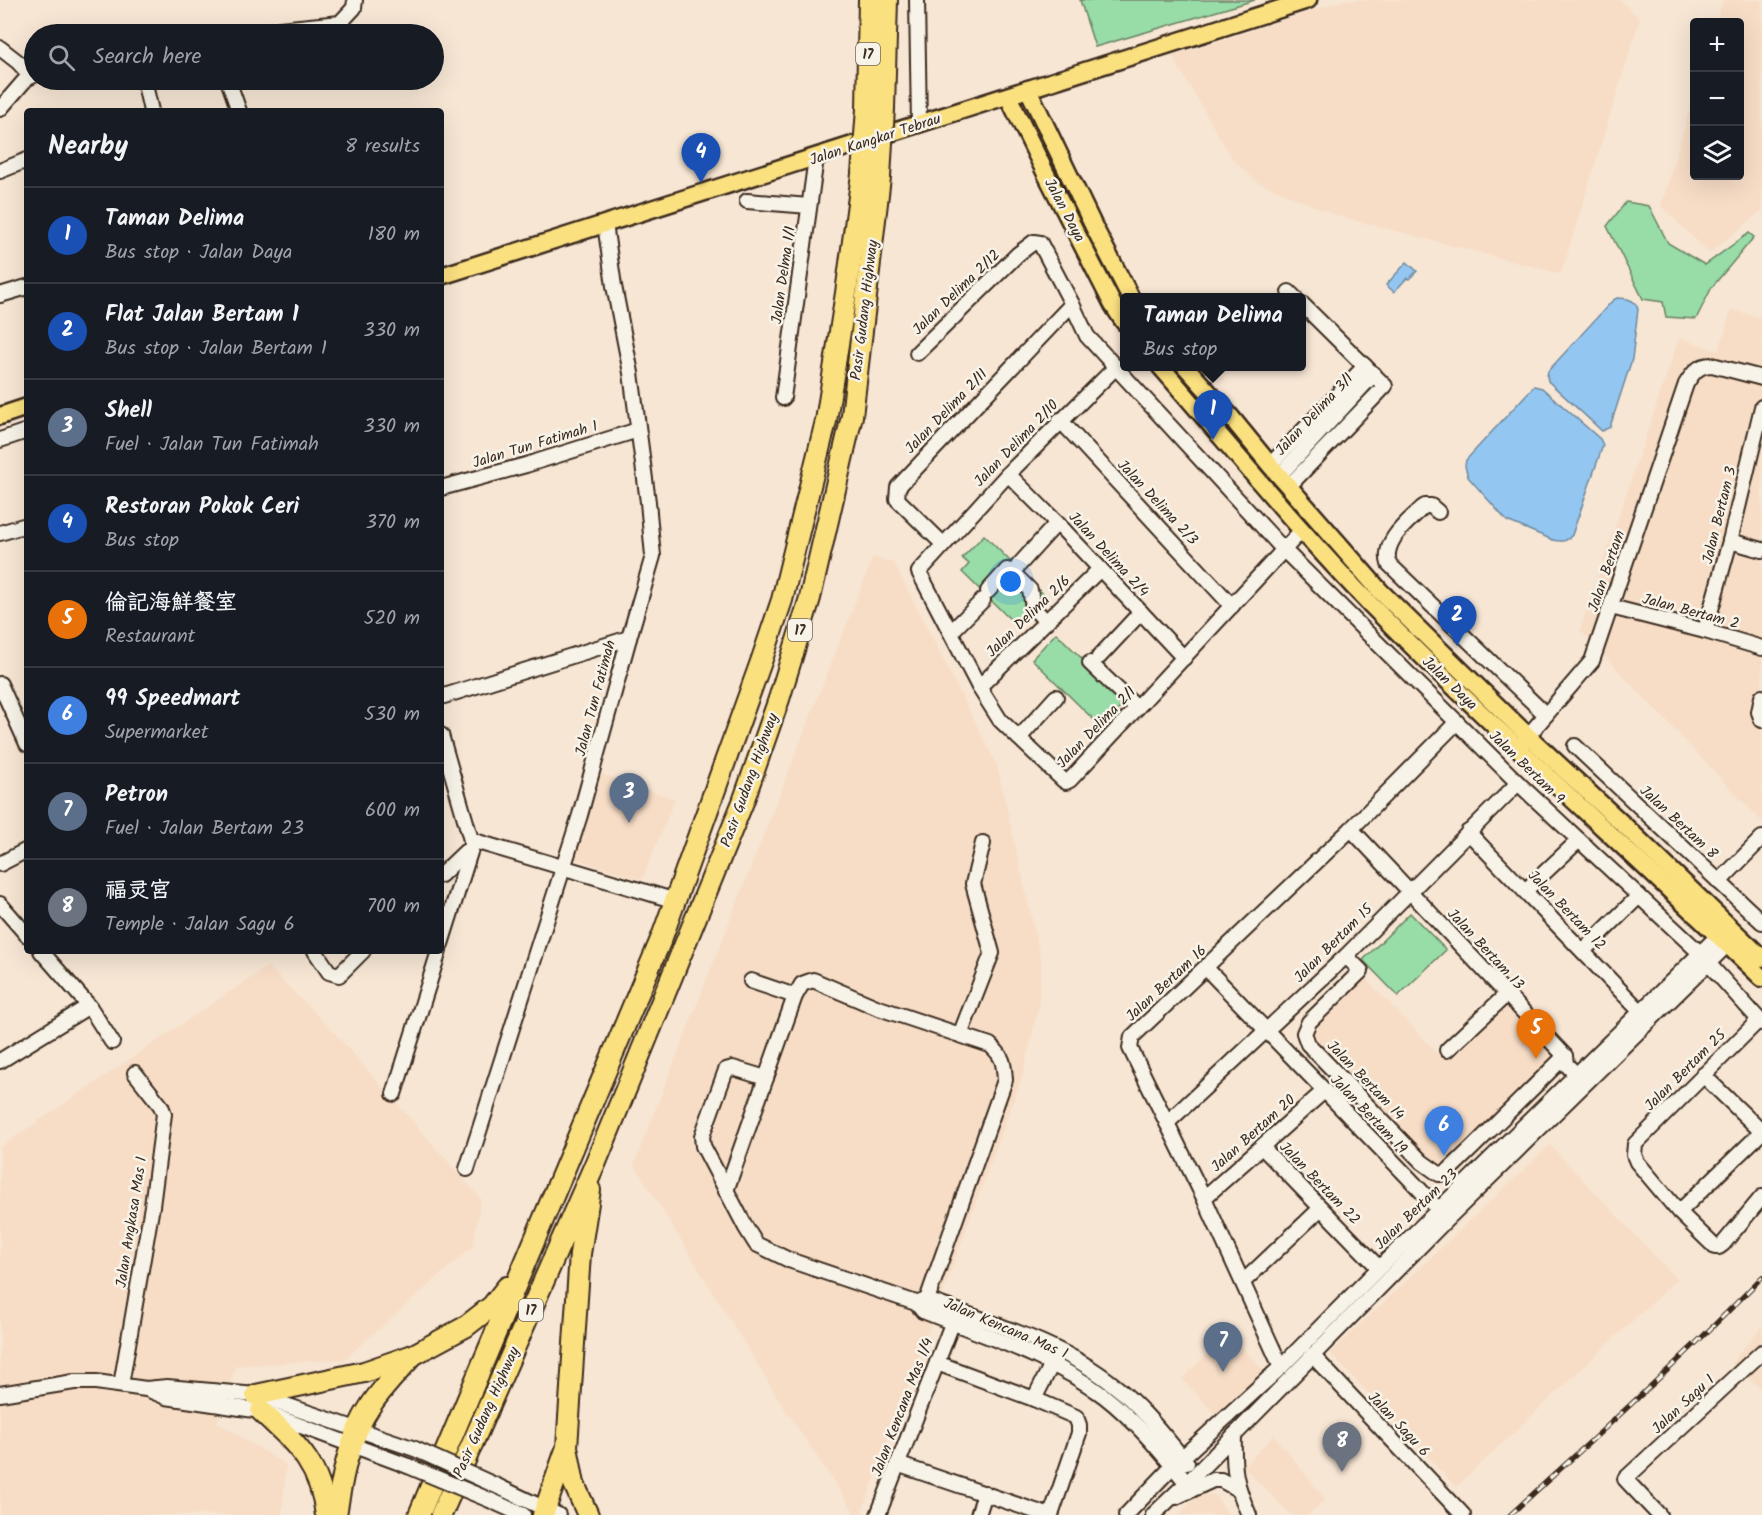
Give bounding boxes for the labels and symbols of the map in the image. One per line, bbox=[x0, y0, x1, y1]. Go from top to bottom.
road number: 17 bbox=[856, 43, 880, 65]
street label: Jalan Kangkar Tebrau bbox=[807, 107, 944, 172]
pin: 4 bbox=[682, 134, 720, 183]
street label: Jalan Daya bbox=[1037, 174, 1091, 247]
street label: Jalan Delma 1/1 bbox=[765, 224, 803, 326]
street label: Pasir Gudang Highway bbox=[844, 238, 886, 382]
street label: Jalan Delima 2/12 bbox=[907, 244, 1006, 341]
street label: Jalan Delima 2/11 bbox=[900, 363, 994, 460]
street label: Jalan Delima 3/1 bbox=[1270, 368, 1360, 462]
pin: 1 bbox=[1194, 390, 1232, 440]
street label: Jalan Delima 2/10 bbox=[969, 394, 1065, 493]
street label: Jalan Tun Fatimah 1 bbox=[470, 414, 601, 475]
street label: Jalan Delima 2/3 bbox=[1111, 454, 1204, 551]
street label: Jalan Bertam 3 bbox=[1696, 464, 1744, 566]
street label: Jalan Delima 2/4 bbox=[1062, 506, 1154, 603]
street label: Jalan Bertam bbox=[1582, 527, 1632, 615]
your location bbox=[996, 567, 1025, 596]
street label: Jalan Delima 2/6 bbox=[981, 570, 1077, 663]
street label: Jalan Bertam 2 bbox=[1640, 587, 1742, 636]
pin: 2 bbox=[1438, 596, 1476, 646]
road number: 17 bbox=[788, 619, 812, 641]
street label: Jalan Tun Fatimah bbox=[569, 638, 623, 759]
street label: Jalan Daya bbox=[1416, 651, 1483, 717]
street label: Jalan Delima 2/1 bbox=[1051, 681, 1142, 774]
street label: Pasir Gudang Highway bbox=[715, 709, 786, 851]
street label: Jalan Bertam 9 bbox=[1483, 725, 1570, 811]
pin: 3 bbox=[610, 774, 648, 823]
street label: Jalan Bertam 8 bbox=[1634, 780, 1724, 866]
street label: Jalan Bertam 12 bbox=[1521, 865, 1611, 957]
street label: Jalan Bertam 15 bbox=[1289, 898, 1379, 989]
street label: Jalan Bertam 13 bbox=[1441, 903, 1530, 996]
street label: Jalan Bertam 16 bbox=[1121, 940, 1213, 1028]
pin: 5 bbox=[1516, 1010, 1556, 1059]
street label: Jalan Bertam 25 bbox=[1639, 1024, 1733, 1117]
street label: Jalan Bertam 14 bbox=[1321, 1035, 1410, 1126]
street label: Jalan Bertam 19 bbox=[1324, 1069, 1413, 1161]
street label: Jalan Bertam 20 bbox=[1206, 1089, 1302, 1178]
pin: 6 bbox=[1424, 1106, 1464, 1156]
street label: Jalan Bertam 22 bbox=[1273, 1136, 1366, 1231]
street label: Jalan Angkasa Mas 1 bbox=[110, 1155, 154, 1289]
street label: Jalan Bertam 23 bbox=[1369, 1163, 1464, 1256]
street label: Jalan Kencana Mas 1 bbox=[940, 1292, 1072, 1366]
road number: 17 bbox=[519, 1299, 543, 1321]
pin: 7 bbox=[1204, 1322, 1242, 1372]
street label: Jalan Kencana Mas 1/4 bbox=[865, 1335, 940, 1480]
street label: Pasir Gudang Highway bbox=[447, 1342, 527, 1482]
street label: Jalan Sagu 1 bbox=[1647, 1369, 1721, 1440]
street label: Jalan Sagu 6 bbox=[1361, 1386, 1435, 1463]
pin: 8 bbox=[1322, 1422, 1362, 1472]

